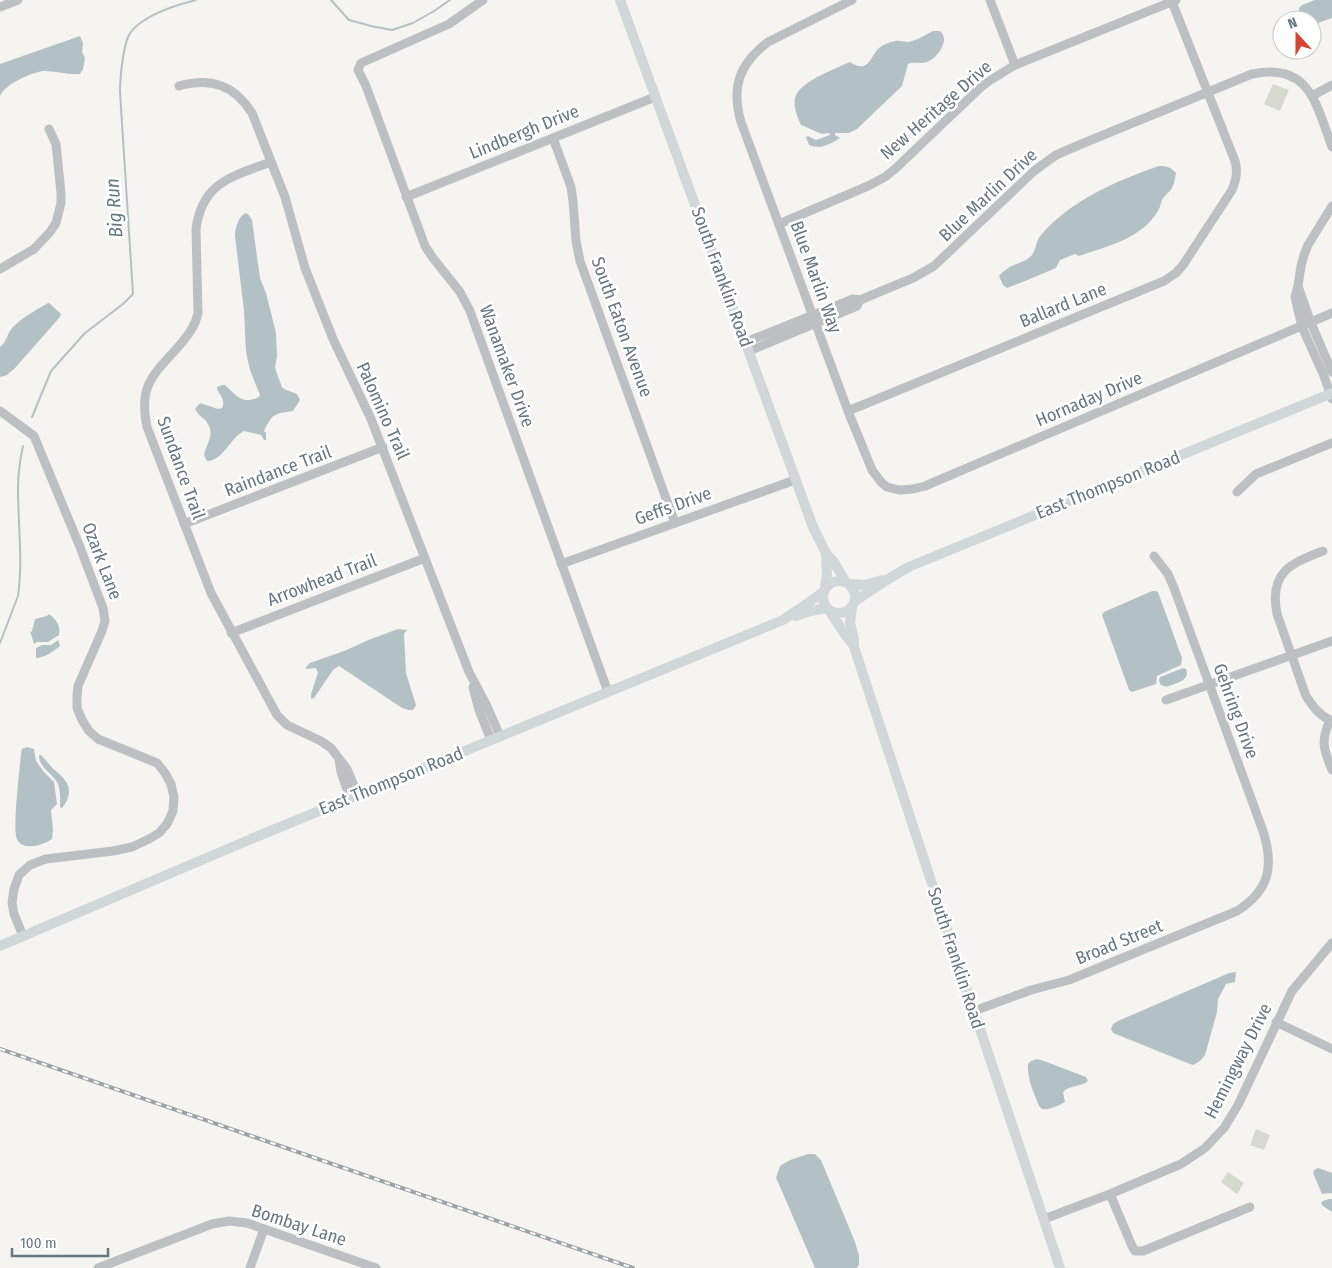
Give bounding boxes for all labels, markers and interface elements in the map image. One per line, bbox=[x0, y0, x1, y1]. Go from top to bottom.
north arrow bbox=[1272, 10, 1322, 60]
text: N bbox=[1286, 14, 1299, 33]
street label: New Heritage Drive bbox=[876, 56, 996, 164]
street label: Lindbergh Drive bbox=[466, 100, 582, 164]
street label: Blue Marlin Drive bbox=[934, 144, 1042, 246]
water label: Big Run bbox=[100, 177, 128, 239]
street label: South Franklin Road bbox=[686, 204, 758, 350]
street label: Blue Marlin Way bbox=[786, 218, 846, 336]
street label: South Eaton Avenue bbox=[586, 254, 658, 400]
street label: Ballard Lane bbox=[1016, 278, 1110, 332]
street label: Wanamaker Drive bbox=[475, 302, 539, 430]
street label: Palomino Trail bbox=[352, 359, 414, 463]
street label: Hornaday Drive bbox=[1032, 367, 1146, 431]
street label: Sundance Trail bbox=[152, 414, 210, 523]
street label: Raindance Trail bbox=[222, 440, 335, 501]
street label: East Thompson Road bbox=[1033, 446, 1183, 524]
street label: Geffs Drive bbox=[632, 482, 715, 530]
street label: Ozark Lane bbox=[77, 519, 127, 603]
street label: Arrowhead Trail bbox=[264, 549, 380, 611]
street label: Gehring Drive bbox=[1209, 660, 1263, 762]
street label: East Thompson Road bbox=[316, 742, 466, 820]
street label: South Franklin Road bbox=[923, 885, 989, 1031]
street label: Broad Street bbox=[1072, 915, 1166, 969]
street label: Hemingway Drive bbox=[1199, 1000, 1277, 1122]
street label: Bombay Lane bbox=[249, 1199, 349, 1251]
scale bar bbox=[12, 1226, 109, 1258]
text: 100 m bbox=[20, 1234, 57, 1252]

